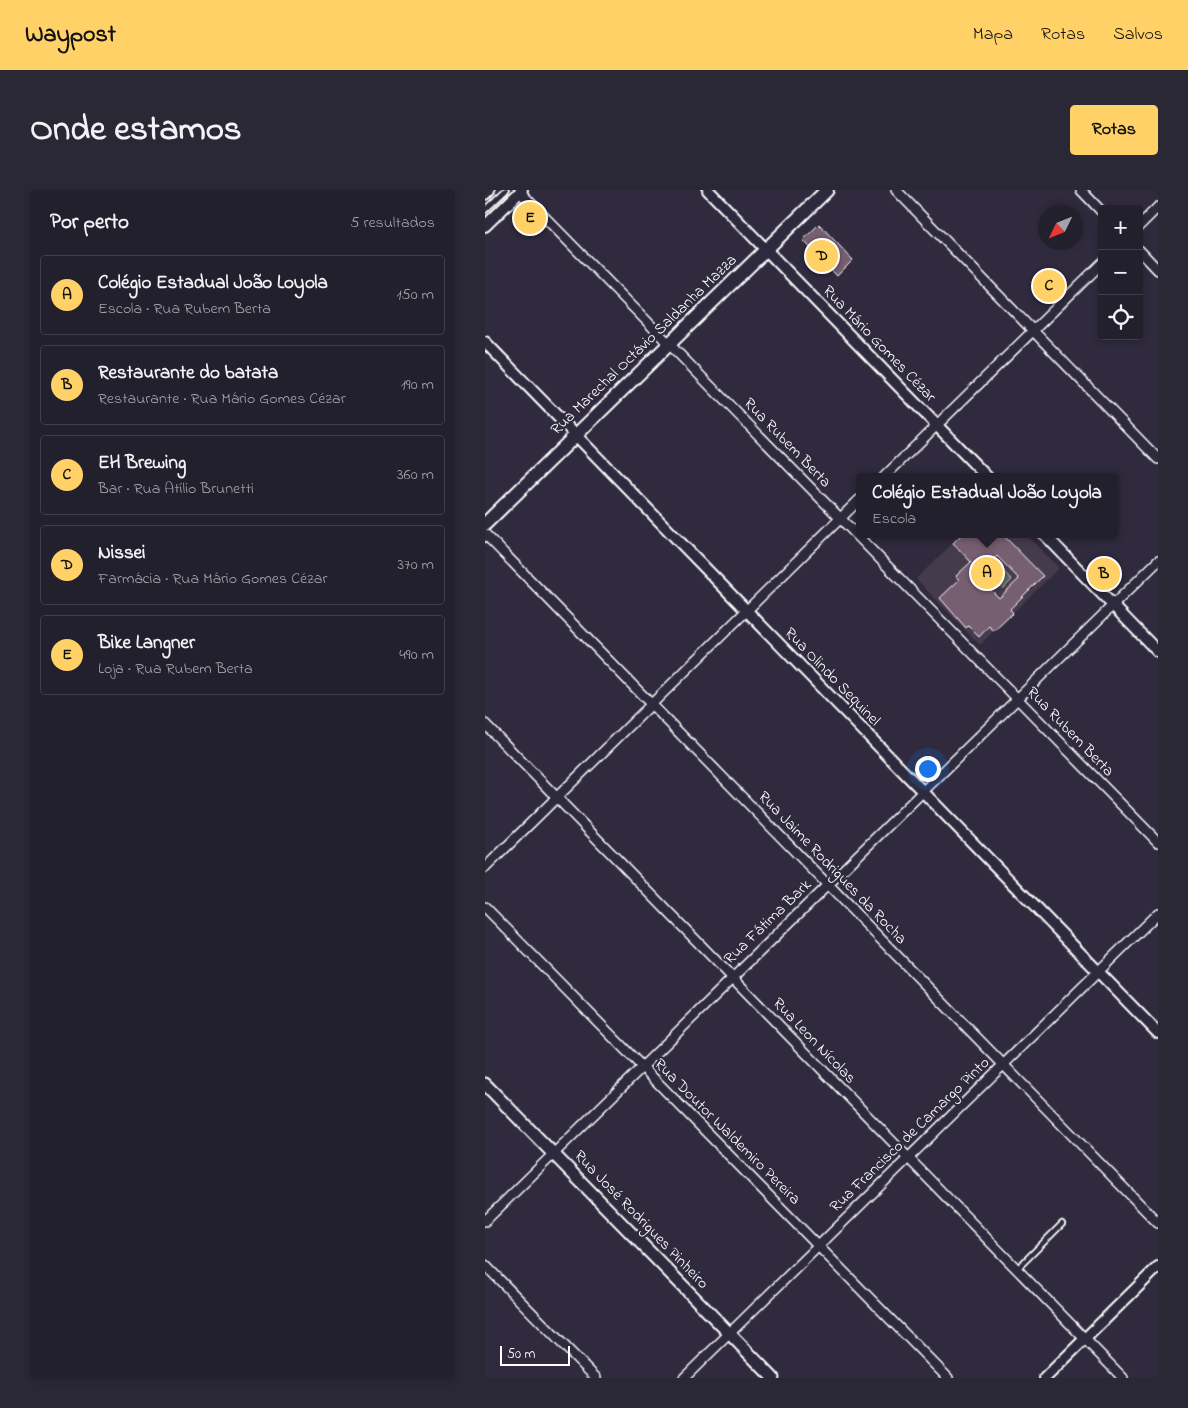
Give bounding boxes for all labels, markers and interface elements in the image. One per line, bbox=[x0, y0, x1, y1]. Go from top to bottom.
text: Waypost bbox=[25, 18, 116, 53]
text: Mapa bbox=[973, 22, 1013, 48]
text: Rotas bbox=[1041, 22, 1085, 48]
text: Salvos bbox=[1113, 22, 1163, 48]
text: Onde estamos bbox=[30, 105, 242, 156]
button: Rotas bbox=[1070, 105, 1158, 155]
pin: E bbox=[514, 199, 546, 237]
north arrow bbox=[1038, 205, 1083, 250]
map controls bbox=[1098, 205, 1143, 340]
button: + bbox=[1098, 205, 1143, 250]
text: Por perto bbox=[50, 208, 129, 238]
text: 5 resultados bbox=[350, 211, 435, 235]
pin: D bbox=[806, 237, 838, 275]
street label: Rua Marechal Octávio Saldanha Mazza bbox=[545, 249, 743, 441]
button: − bbox=[1098, 250, 1143, 295]
pin: C bbox=[1033, 267, 1065, 305]
text: Colégio Estadual João Loyola bbox=[98, 270, 328, 297]
street label: Rua Mário Gomes Cézar bbox=[817, 280, 941, 408]
text: A bbox=[62, 283, 72, 307]
text: 150 m bbox=[396, 283, 434, 307]
button: locate bbox=[1098, 295, 1143, 340]
text: Escola · Rua Rubem Berta bbox=[98, 297, 271, 321]
text: Restaurante do batata bbox=[98, 360, 278, 387]
text: B bbox=[62, 373, 72, 397]
text: 190 m bbox=[401, 373, 434, 397]
text: Restaurante · Rua Mário Gomes Cézar bbox=[98, 387, 346, 411]
street label: Rua Rubem Berta bbox=[738, 392, 836, 494]
text: EH Brewing bbox=[98, 450, 186, 477]
text: C bbox=[63, 463, 71, 487]
text: 360 m bbox=[397, 463, 434, 487]
popup bbox=[856, 473, 1118, 538]
text: Bar · Rua Atílio Brunetti bbox=[98, 477, 254, 501]
text: Colégio Estadual João Loyola bbox=[872, 480, 1102, 507]
text: Escola bbox=[872, 507, 916, 531]
text: Nissei bbox=[98, 540, 146, 567]
text: D bbox=[61, 553, 73, 577]
text: 370 m bbox=[397, 553, 434, 577]
pin: A bbox=[971, 554, 1003, 592]
pin: B bbox=[1088, 555, 1120, 593]
text: Farmácia · Rua Mário Gomes Cézar bbox=[98, 567, 327, 591]
street label: Rua Olindo Sequinel bbox=[778, 622, 886, 732]
text: Bike Langner bbox=[98, 630, 195, 657]
text: E bbox=[62, 643, 72, 667]
text: 490 m bbox=[399, 643, 434, 667]
text: Loja · Rua Rubem Berta bbox=[98, 657, 253, 681]
street label: Rua Rubem Berta bbox=[1021, 681, 1119, 783]
your location bbox=[915, 756, 941, 782]
street label: Rua Jaime Rodrigues da Rocha bbox=[752, 786, 912, 950]
street label: Rua Fátima Bark bbox=[719, 873, 818, 970]
street label: Rua Leon Nícolas bbox=[766, 992, 862, 1090]
street label: Rua Francisco de Camargo Pinto bbox=[824, 1052, 996, 1218]
street label: Rua Doutor Waldemiro Pereira bbox=[648, 1053, 806, 1211]
street label: Rua José Rodrigues Pinheiro bbox=[568, 1145, 714, 1295]
scale bar bbox=[500, 1343, 570, 1366]
text: 50 m bbox=[507, 1344, 535, 1365]

